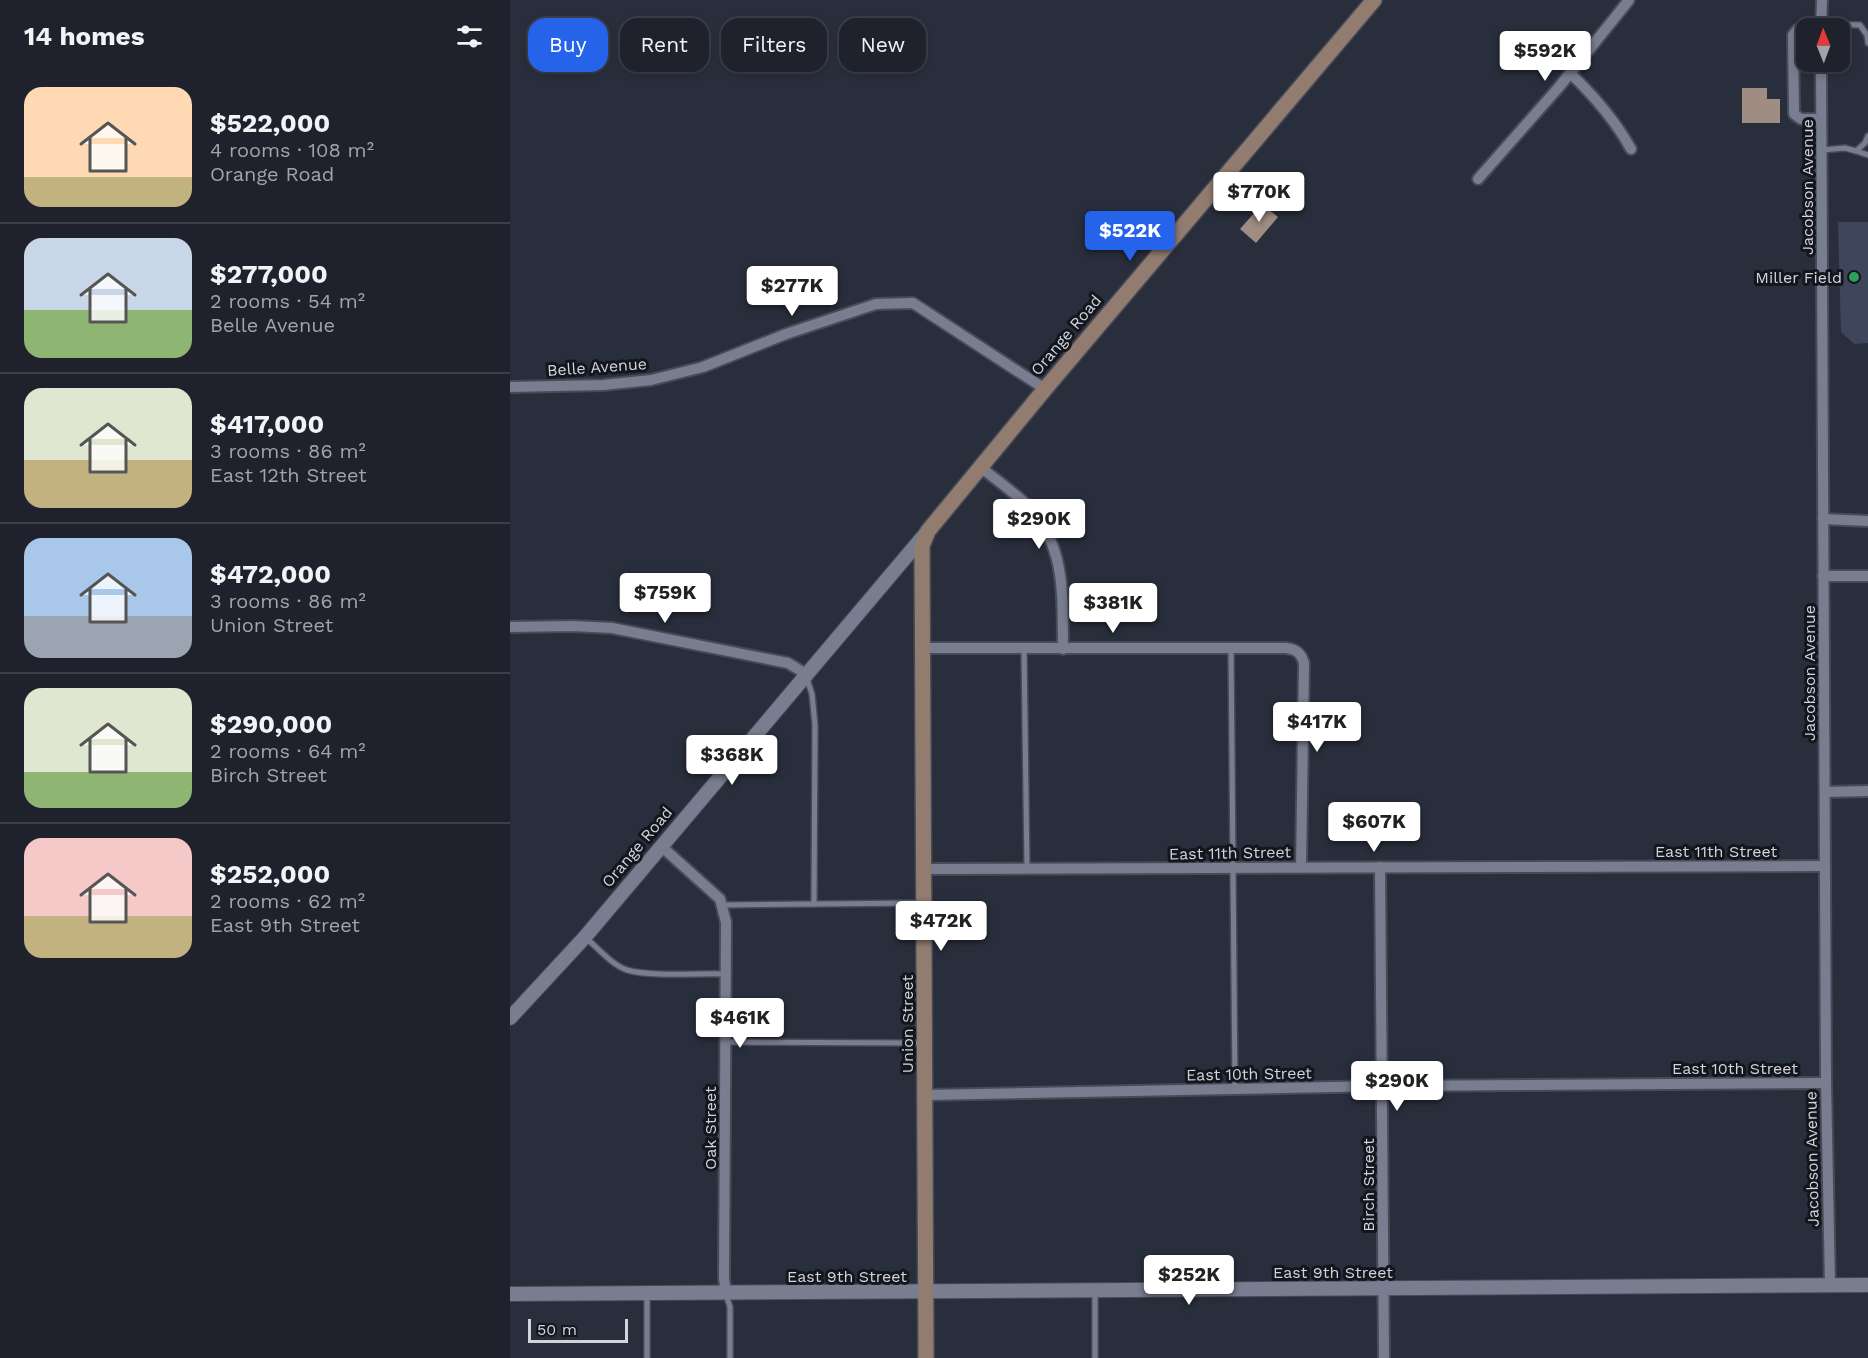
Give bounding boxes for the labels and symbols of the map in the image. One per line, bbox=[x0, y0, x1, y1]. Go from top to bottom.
north arrow bbox=[1796, 18, 1850, 72]
pin: $592K bbox=[1503, 31, 1587, 82]
street label: Jacobson Avenue bbox=[1798, 119, 1817, 255]
pin: $770K bbox=[1217, 172, 1301, 223]
pin: $522K bbox=[1088, 211, 1172, 262]
pin: $277K bbox=[750, 266, 834, 317]
place label: Miller Field bbox=[1755, 268, 1842, 287]
marker: Miller Field bbox=[1847, 270, 1861, 284]
street label: Orange Road bbox=[1027, 291, 1105, 379]
street label: Belle Avenue bbox=[546, 354, 648, 380]
pin: $290K bbox=[997, 499, 1081, 550]
pin: $759K bbox=[623, 573, 707, 624]
pin: $381K bbox=[1071, 583, 1155, 634]
street label: Jacobson Avenue bbox=[1800, 605, 1819, 741]
pin: $417K bbox=[1275, 702, 1359, 753]
pin: $368K bbox=[690, 735, 774, 786]
pin: $607K bbox=[1332, 802, 1416, 853]
street label: Orange Road bbox=[598, 803, 676, 891]
street label: East 11th Street bbox=[1169, 842, 1292, 864]
street label: East 11th Street bbox=[1655, 842, 1777, 861]
pin: $472K bbox=[899, 901, 983, 952]
street label: Union Street bbox=[898, 974, 917, 1073]
pin: $461K bbox=[698, 998, 782, 1049]
street label: East 10th Street bbox=[1672, 1059, 1798, 1078]
pin: $290K bbox=[1355, 1061, 1439, 1112]
street label: East 10th Street bbox=[1186, 1063, 1312, 1085]
street label: Oak Street bbox=[701, 1086, 720, 1170]
street label: Jacobson Avenue bbox=[1801, 1091, 1823, 1227]
street label: Birch Street bbox=[1359, 1138, 1378, 1232]
pin: $252K bbox=[1147, 1255, 1231, 1306]
street label: East 9th Street bbox=[1273, 1263, 1393, 1282]
street label: East 9th Street bbox=[787, 1267, 907, 1286]
scale bar bbox=[528, 1316, 628, 1344]

